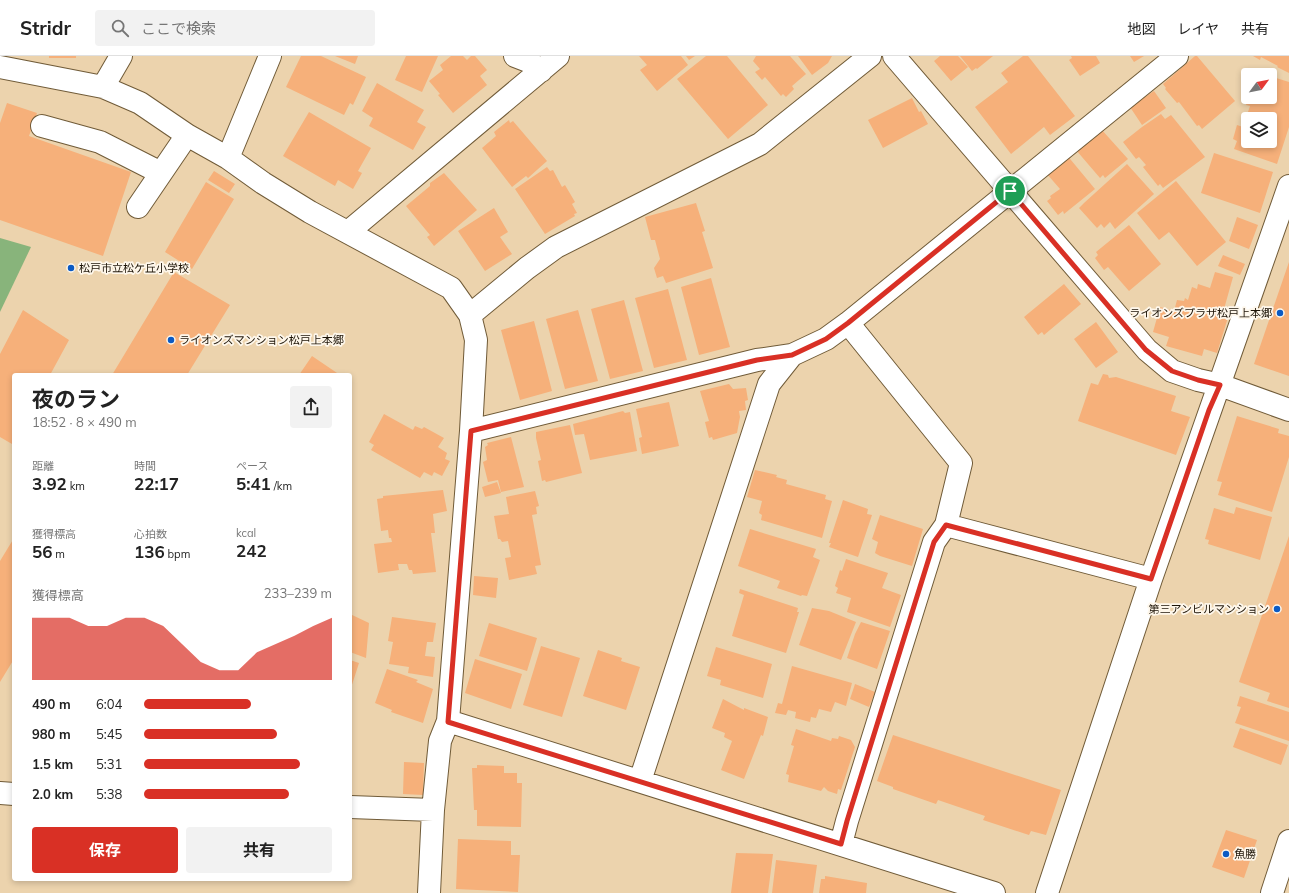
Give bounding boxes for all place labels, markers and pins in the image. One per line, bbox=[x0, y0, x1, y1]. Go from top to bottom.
pin bbox=[993, 174, 1027, 208]
place label: 松戸市立松ケ丘小学校 bbox=[79, 261, 189, 275]
marker: 松戸市立松ケ丘小学校 bbox=[66, 263, 76, 273]
place label: ライオンズプラザ松戸上本郷 bbox=[1129, 306, 1272, 320]
marker: ライオンズプラザ松戸上本郷 bbox=[1275, 308, 1285, 318]
place label: ライオンズマンション松戸上本郷 bbox=[179, 333, 344, 347]
marker: ライオンズマンション松戸上本郷 bbox=[166, 335, 176, 345]
place label: 第三アンビルマンション bbox=[1148, 602, 1269, 616]
marker: 第三アンビルマンション bbox=[1272, 604, 1282, 614]
place label: 魚勝 bbox=[1234, 847, 1256, 861]
marker: 魚勝 bbox=[1221, 849, 1231, 859]

